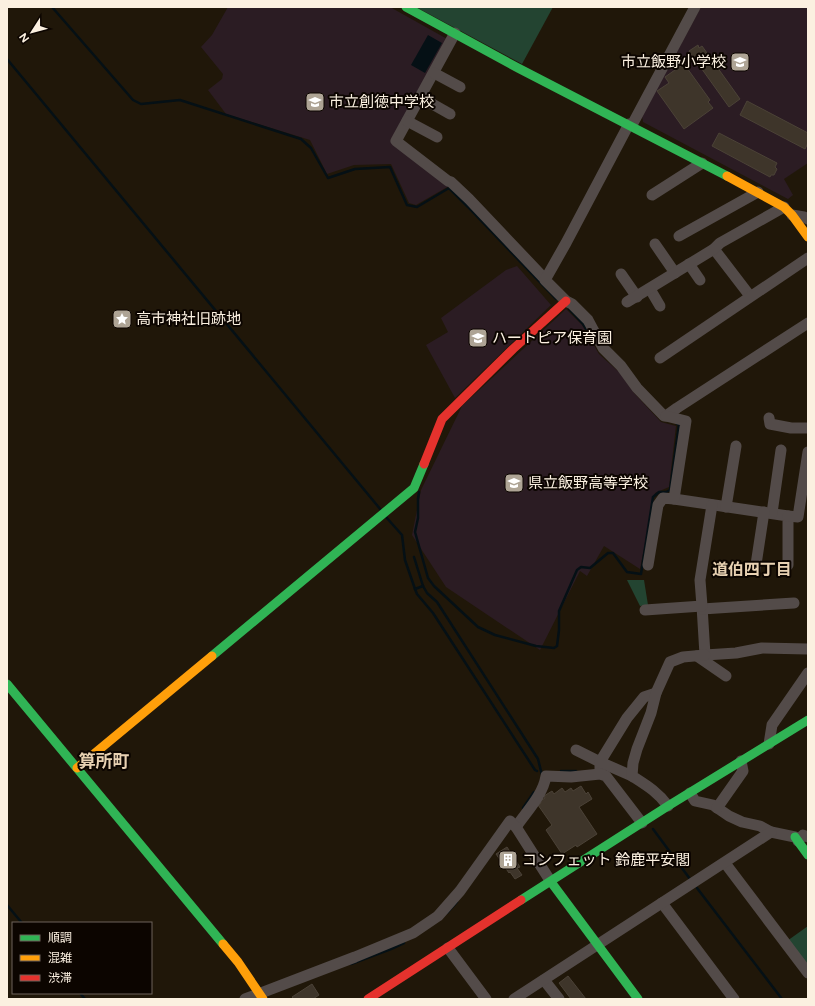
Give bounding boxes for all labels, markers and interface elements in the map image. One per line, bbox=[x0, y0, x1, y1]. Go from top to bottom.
north arrow bbox=[12, 12, 52, 52]
text: N bbox=[17, 30, 32, 45]
school or university icon: 市立飯野小学校 bbox=[729, 51, 751, 73]
place label: 市立飯野小学校 bbox=[621, 53, 726, 71]
school or university icon: 市立創徳中学校 bbox=[304, 91, 326, 113]
place label: 市立創徳中学校 bbox=[329, 93, 434, 111]
place icon: 高市神社旧跡地 bbox=[111, 308, 133, 330]
place label: 高市神社旧跡地 bbox=[136, 310, 241, 328]
school or university icon: ハートピア保育園 bbox=[467, 327, 489, 349]
place label: ハートピア保育園 bbox=[492, 329, 612, 347]
school or university icon: 県立飯野高等学校 bbox=[503, 472, 525, 494]
place label: 県立飯野高等学校 bbox=[528, 474, 648, 492]
district label: 道伯四丁目 bbox=[712, 560, 792, 579]
district label: 算所町 bbox=[79, 751, 130, 771]
building icon: コンフェット 鈴鹿平安閣 bbox=[497, 849, 519, 871]
place label: コンフェット 鈴鹿平安閣 bbox=[522, 851, 690, 869]
legend bbox=[12, 922, 152, 994]
text: 順調 bbox=[48, 931, 72, 945]
text: 混雑 bbox=[48, 951, 72, 965]
text: 渋滞 bbox=[48, 971, 72, 985]

